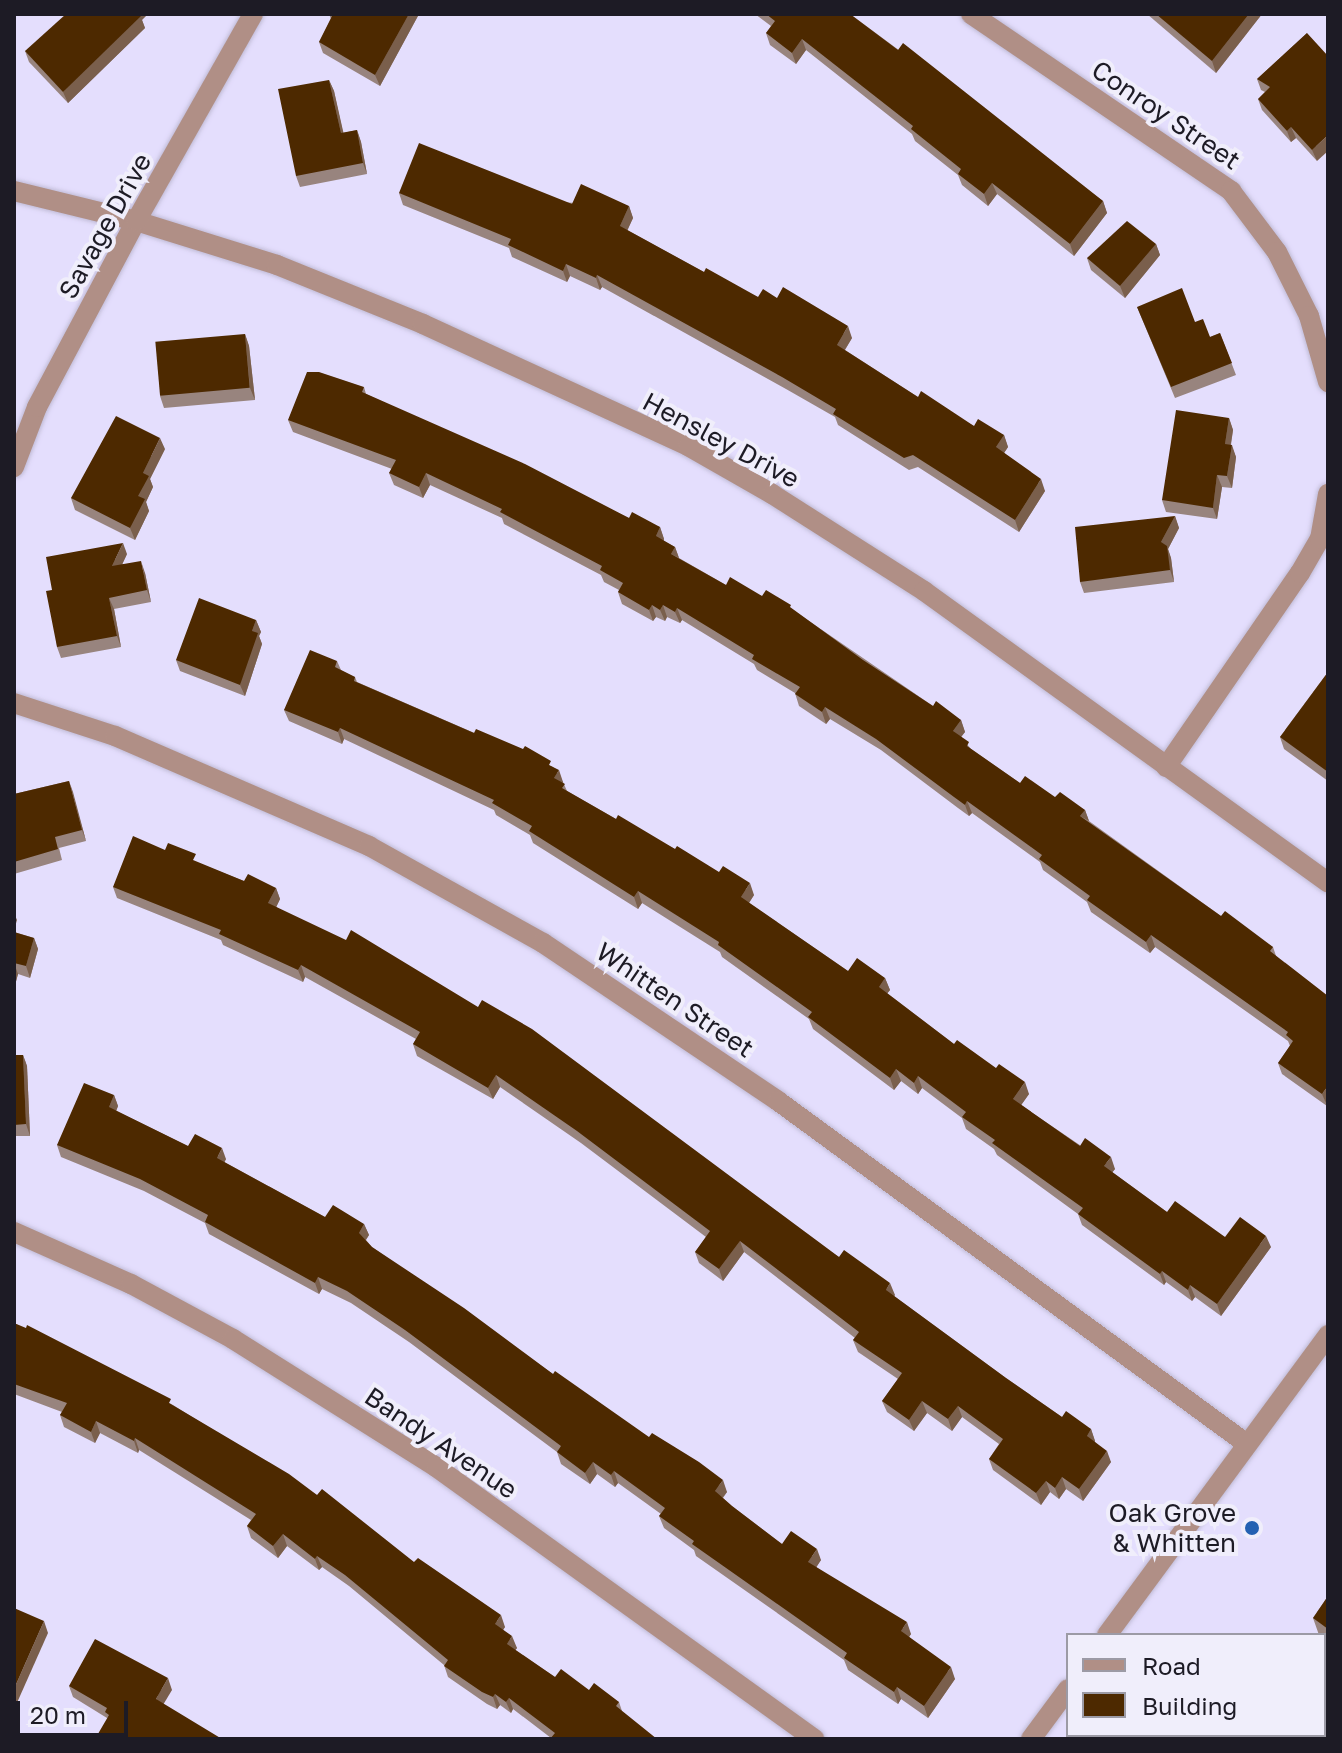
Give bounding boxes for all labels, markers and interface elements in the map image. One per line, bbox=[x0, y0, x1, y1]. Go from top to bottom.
street label: Conroy Street bbox=[1086, 54, 1246, 176]
street label: Savage Drive bbox=[52, 148, 158, 304]
street label: Hensley Drive bbox=[637, 386, 805, 494]
street label: Whitten Street bbox=[590, 936, 760, 1064]
street label: Bandy Avenue bbox=[359, 1381, 523, 1505]
place label: Oak Grove & Whitten bbox=[1108, 1497, 1236, 1558]
marker: Oak Grove & Whitten bbox=[1243, 1519, 1261, 1537]
legend bbox=[1066, 1633, 1326, 1737]
text: Road bbox=[1142, 1651, 1201, 1680]
scale bar bbox=[20, 1685, 132, 1735]
text: Building bbox=[1142, 1691, 1237, 1720]
text: 20 m bbox=[30, 1700, 86, 1729]

